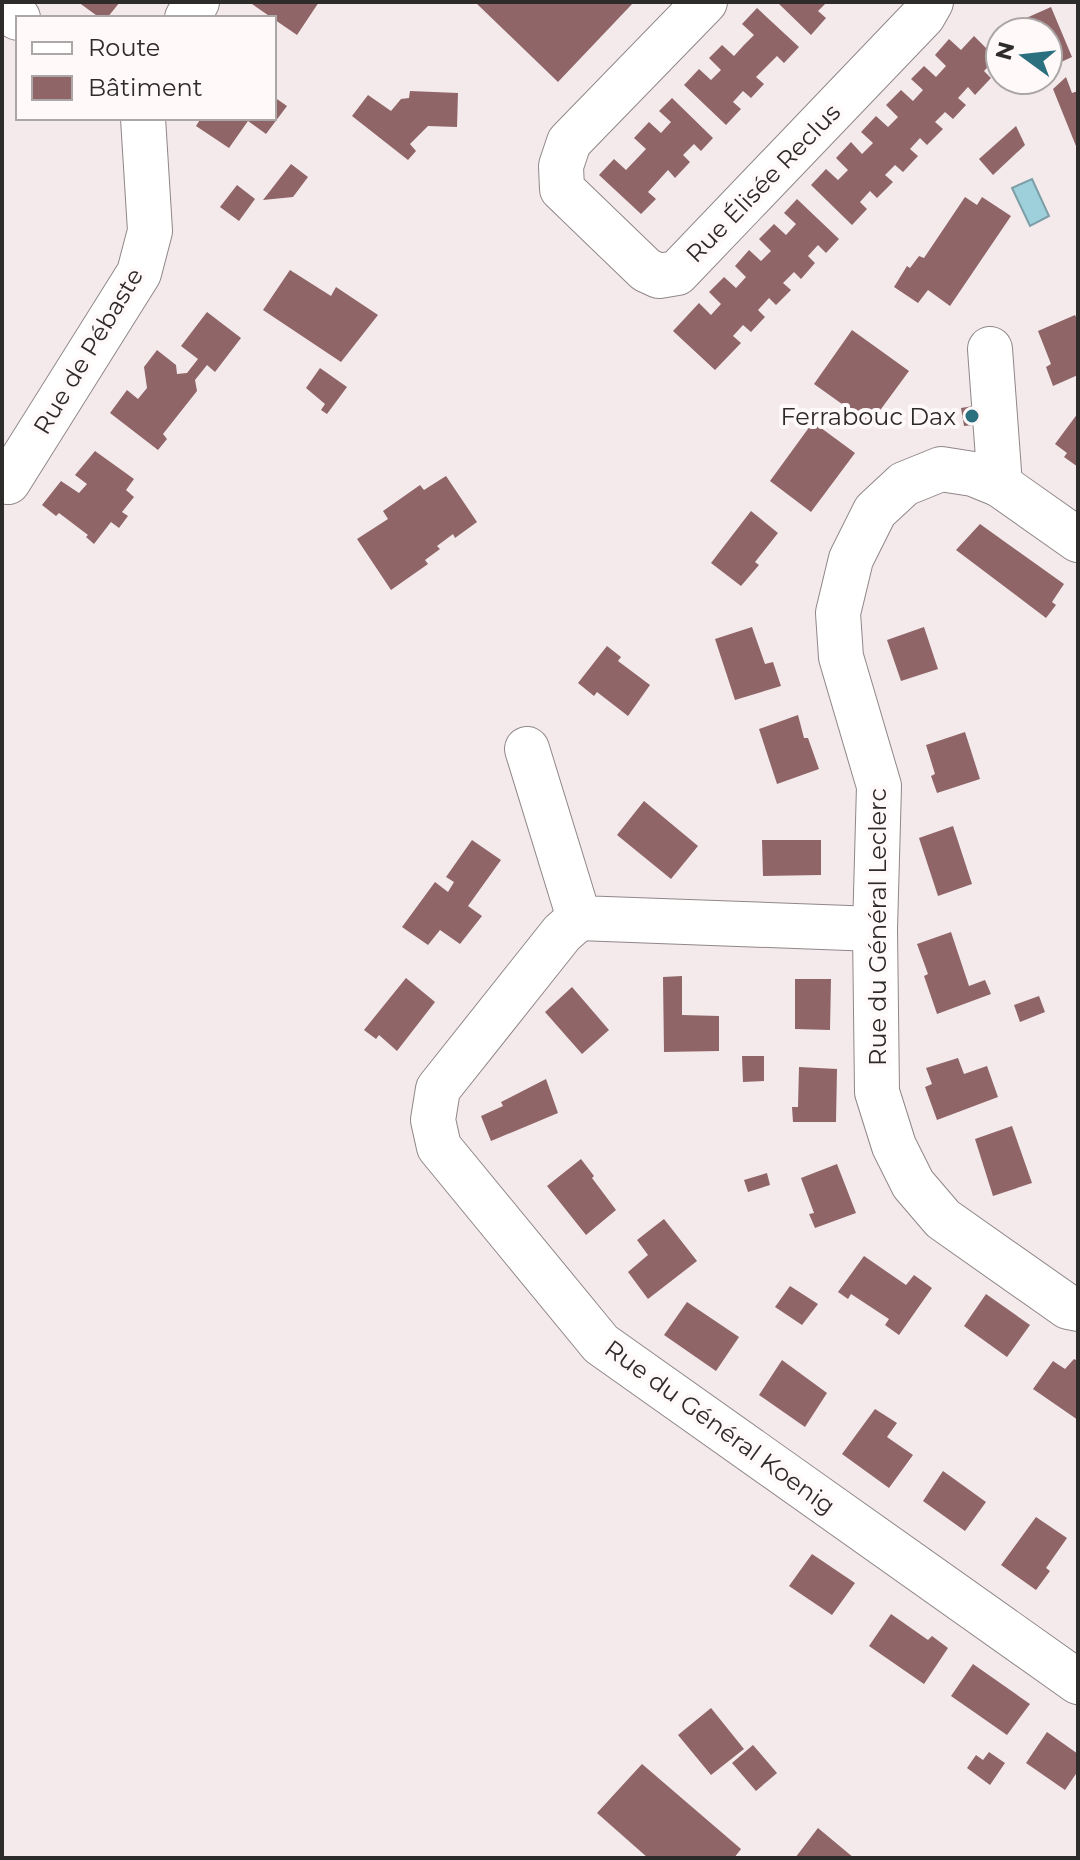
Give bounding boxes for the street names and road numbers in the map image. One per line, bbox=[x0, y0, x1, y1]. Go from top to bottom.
street label: Rue Élisée Reclus bbox=[680, 98, 846, 268]
street label: Rue de Pébaste bbox=[27, 263, 149, 439]
street label: Rue du Général Leclerc bbox=[863, 788, 892, 1066]
street label: Rue du Général Koenig bbox=[599, 1334, 841, 1520]

